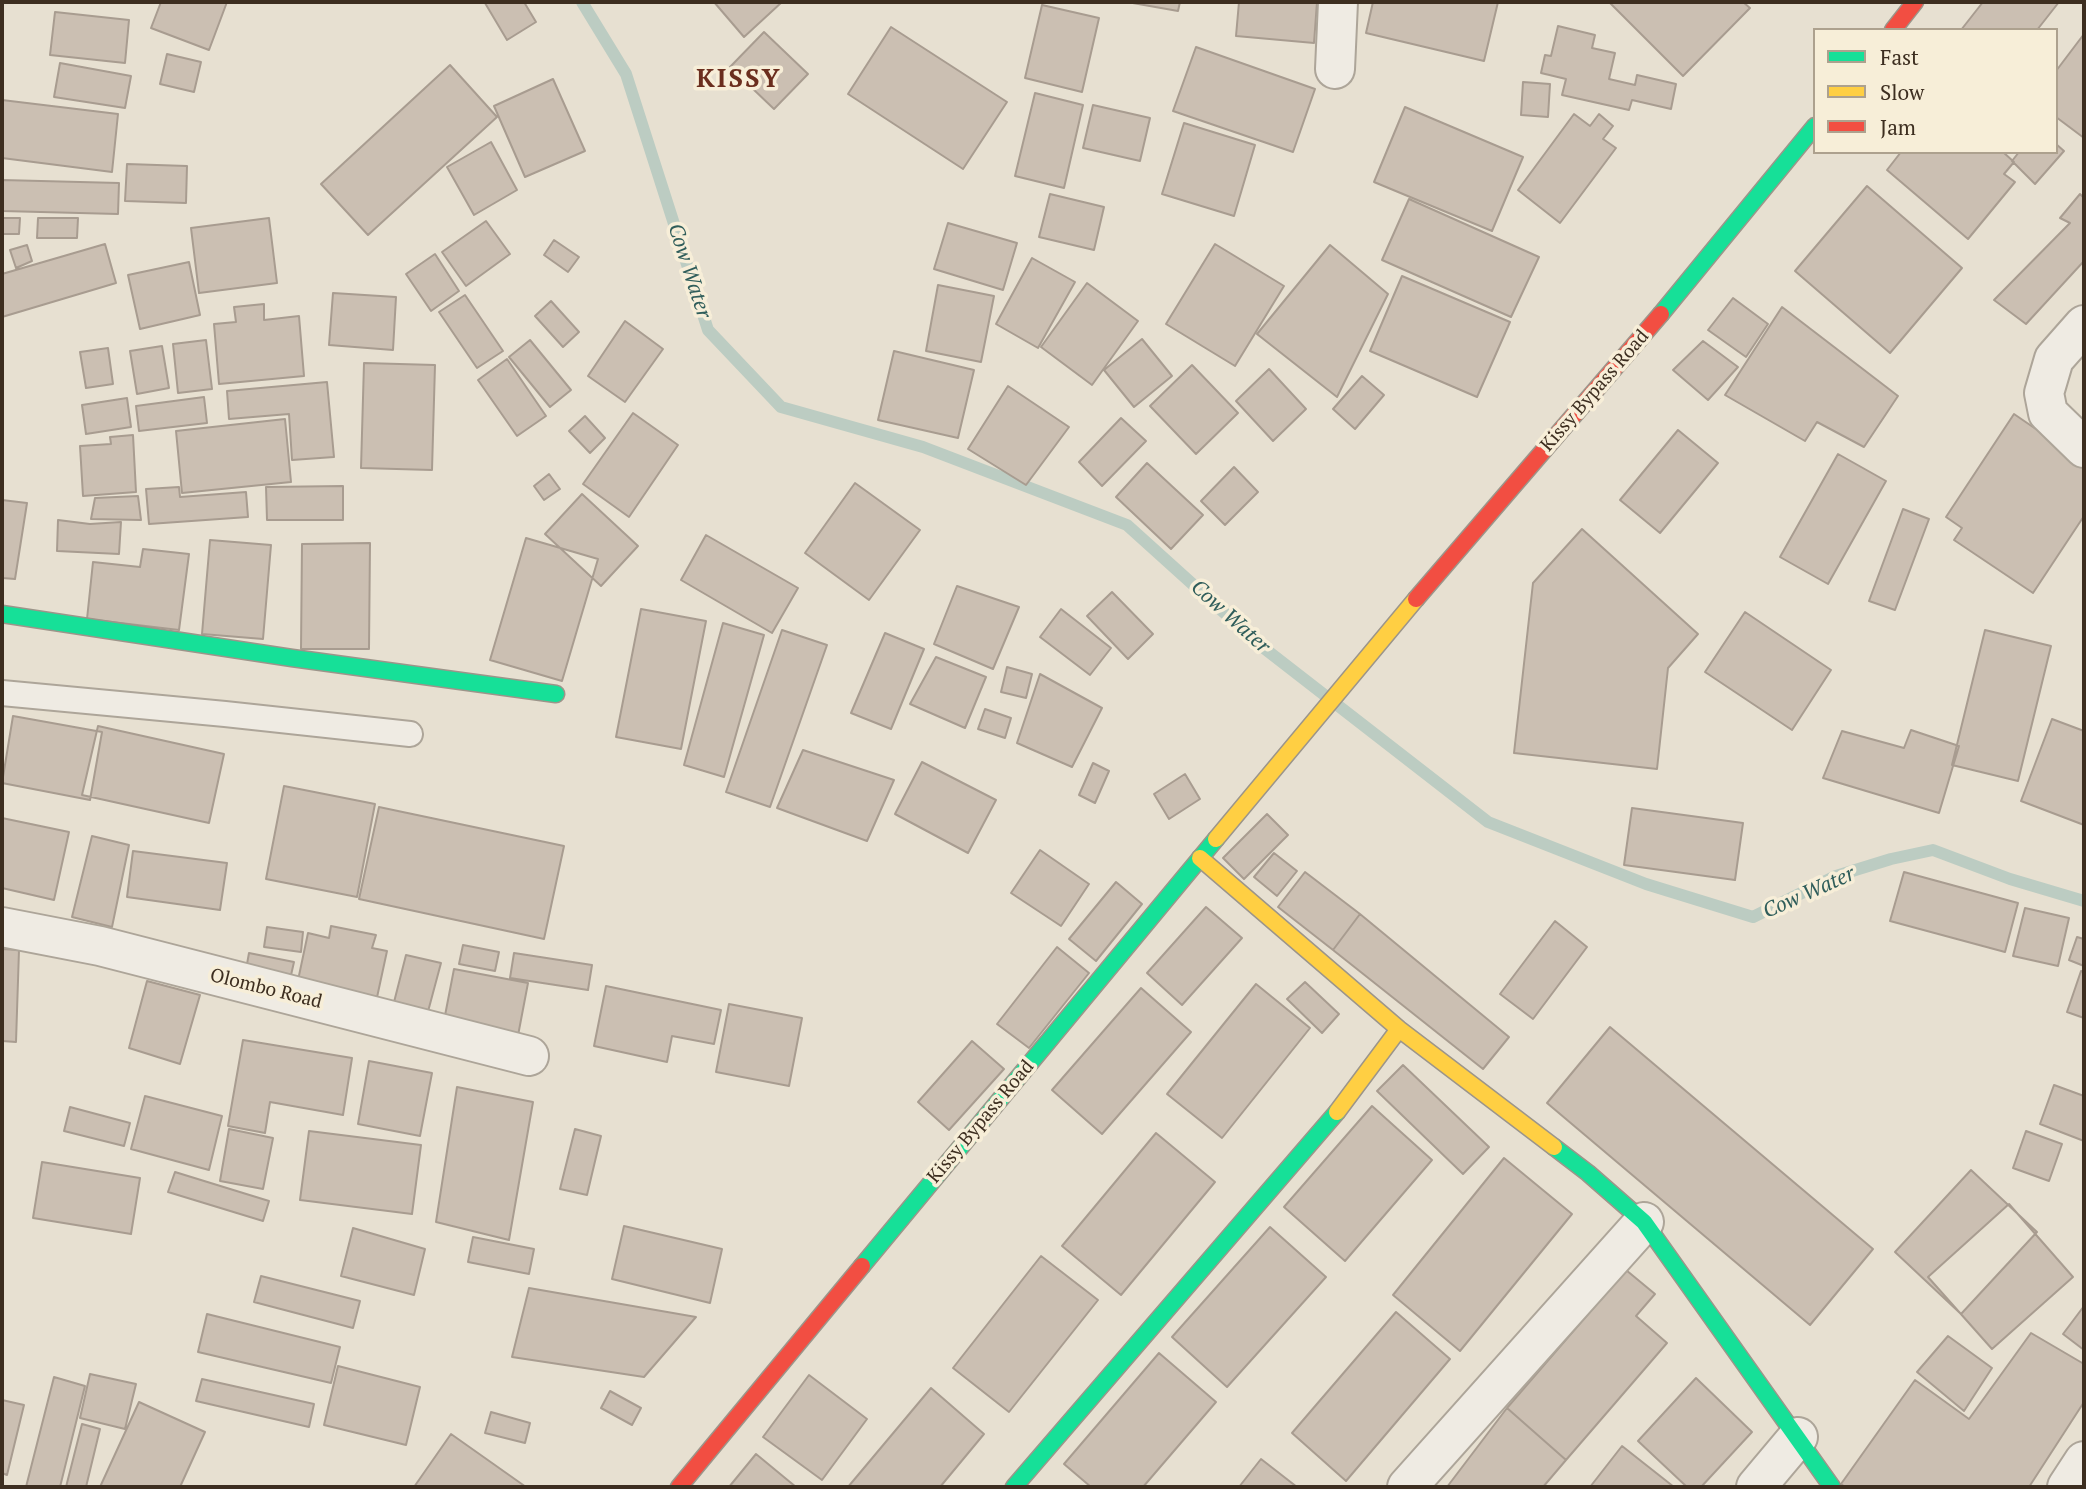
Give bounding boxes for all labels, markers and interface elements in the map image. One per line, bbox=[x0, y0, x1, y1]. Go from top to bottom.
legend bbox=[1813, 28, 2058, 154]
text: Fast bbox=[1880, 43, 1919, 71]
district label: KISSY bbox=[697, 64, 781, 96]
text: Slow bbox=[1880, 78, 1924, 106]
text: Jam bbox=[1880, 113, 1916, 141]
water label: Cow Water bbox=[662, 221, 716, 321]
street label: Kissy Bypass Road bbox=[1536, 326, 1654, 456]
water label: Cow Water bbox=[1185, 575, 1275, 659]
water label: Cow Water bbox=[1759, 862, 1859, 924]
street label: Olombo Road bbox=[208, 964, 324, 1014]
street label: Kissy Bypass Road bbox=[923, 1056, 1039, 1188]

